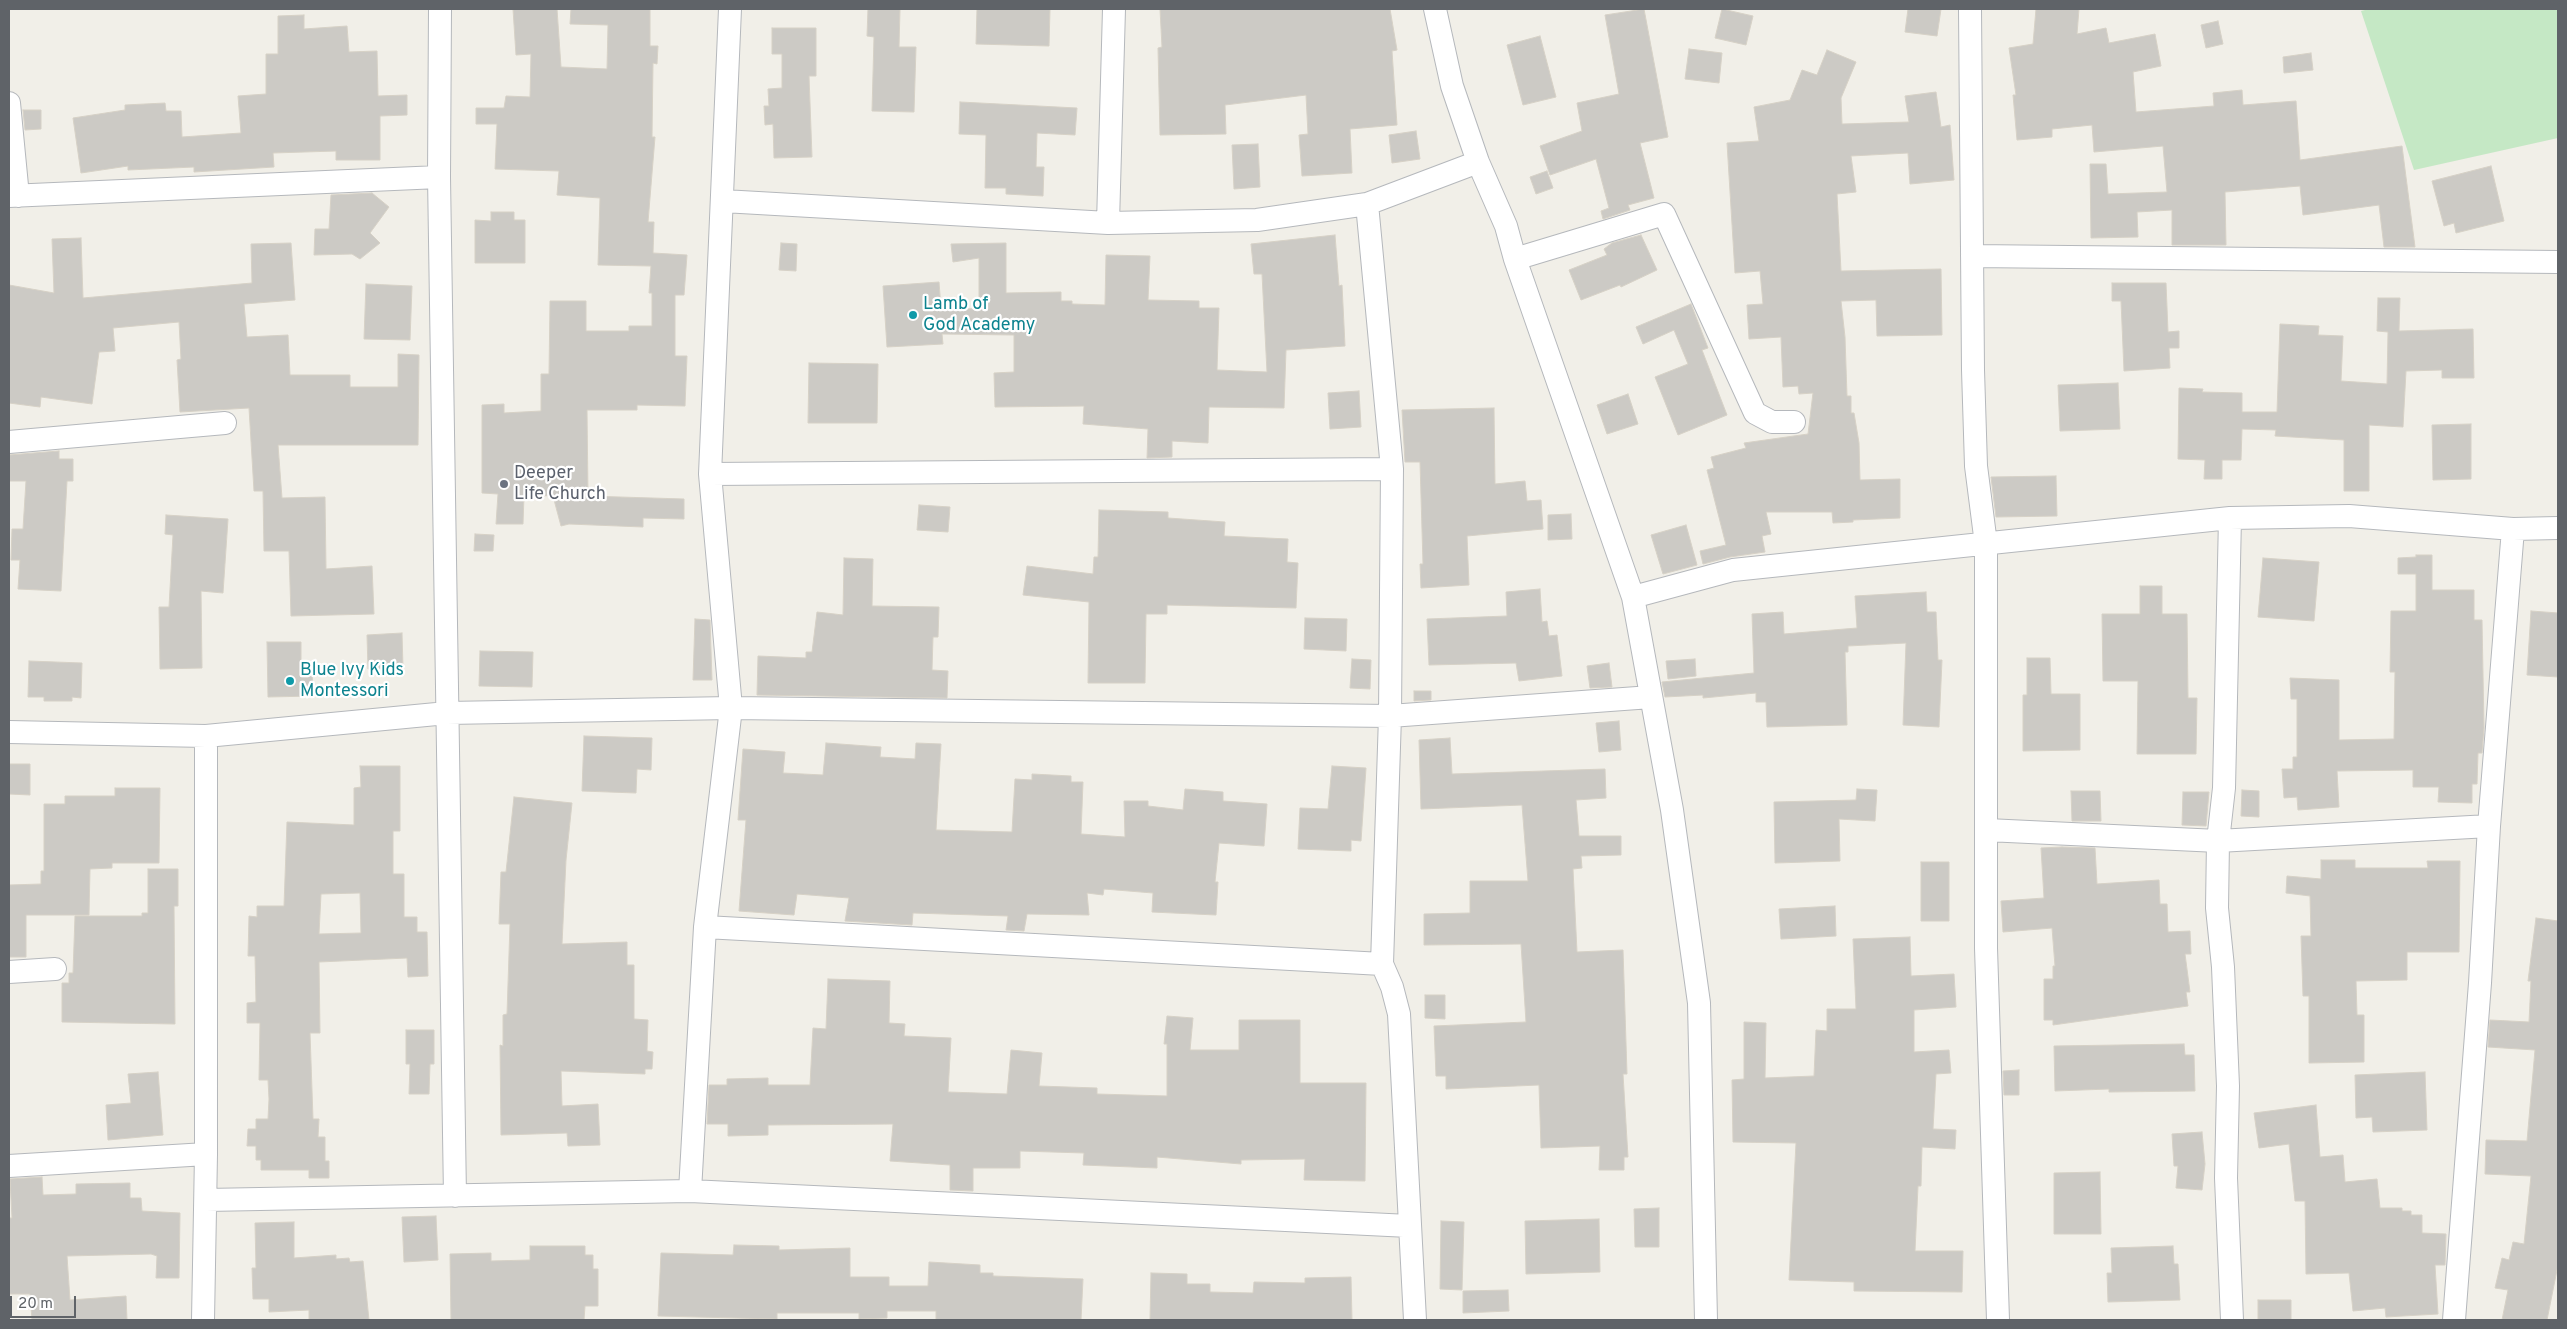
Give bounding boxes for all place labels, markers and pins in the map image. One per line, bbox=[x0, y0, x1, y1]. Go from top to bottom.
place label: Lamb of God Academy bbox=[923, 294, 1035, 336]
marker: Lamb of God Academy bbox=[907, 309, 919, 321]
place label: Deeper Life Church bbox=[514, 463, 606, 506]
marker: Deeper Life Church bbox=[498, 478, 510, 490]
place label: Blue Ivy Kids Montessori bbox=[300, 660, 404, 702]
marker: Blue Ivy Kids Montessori bbox=[284, 675, 296, 687]

